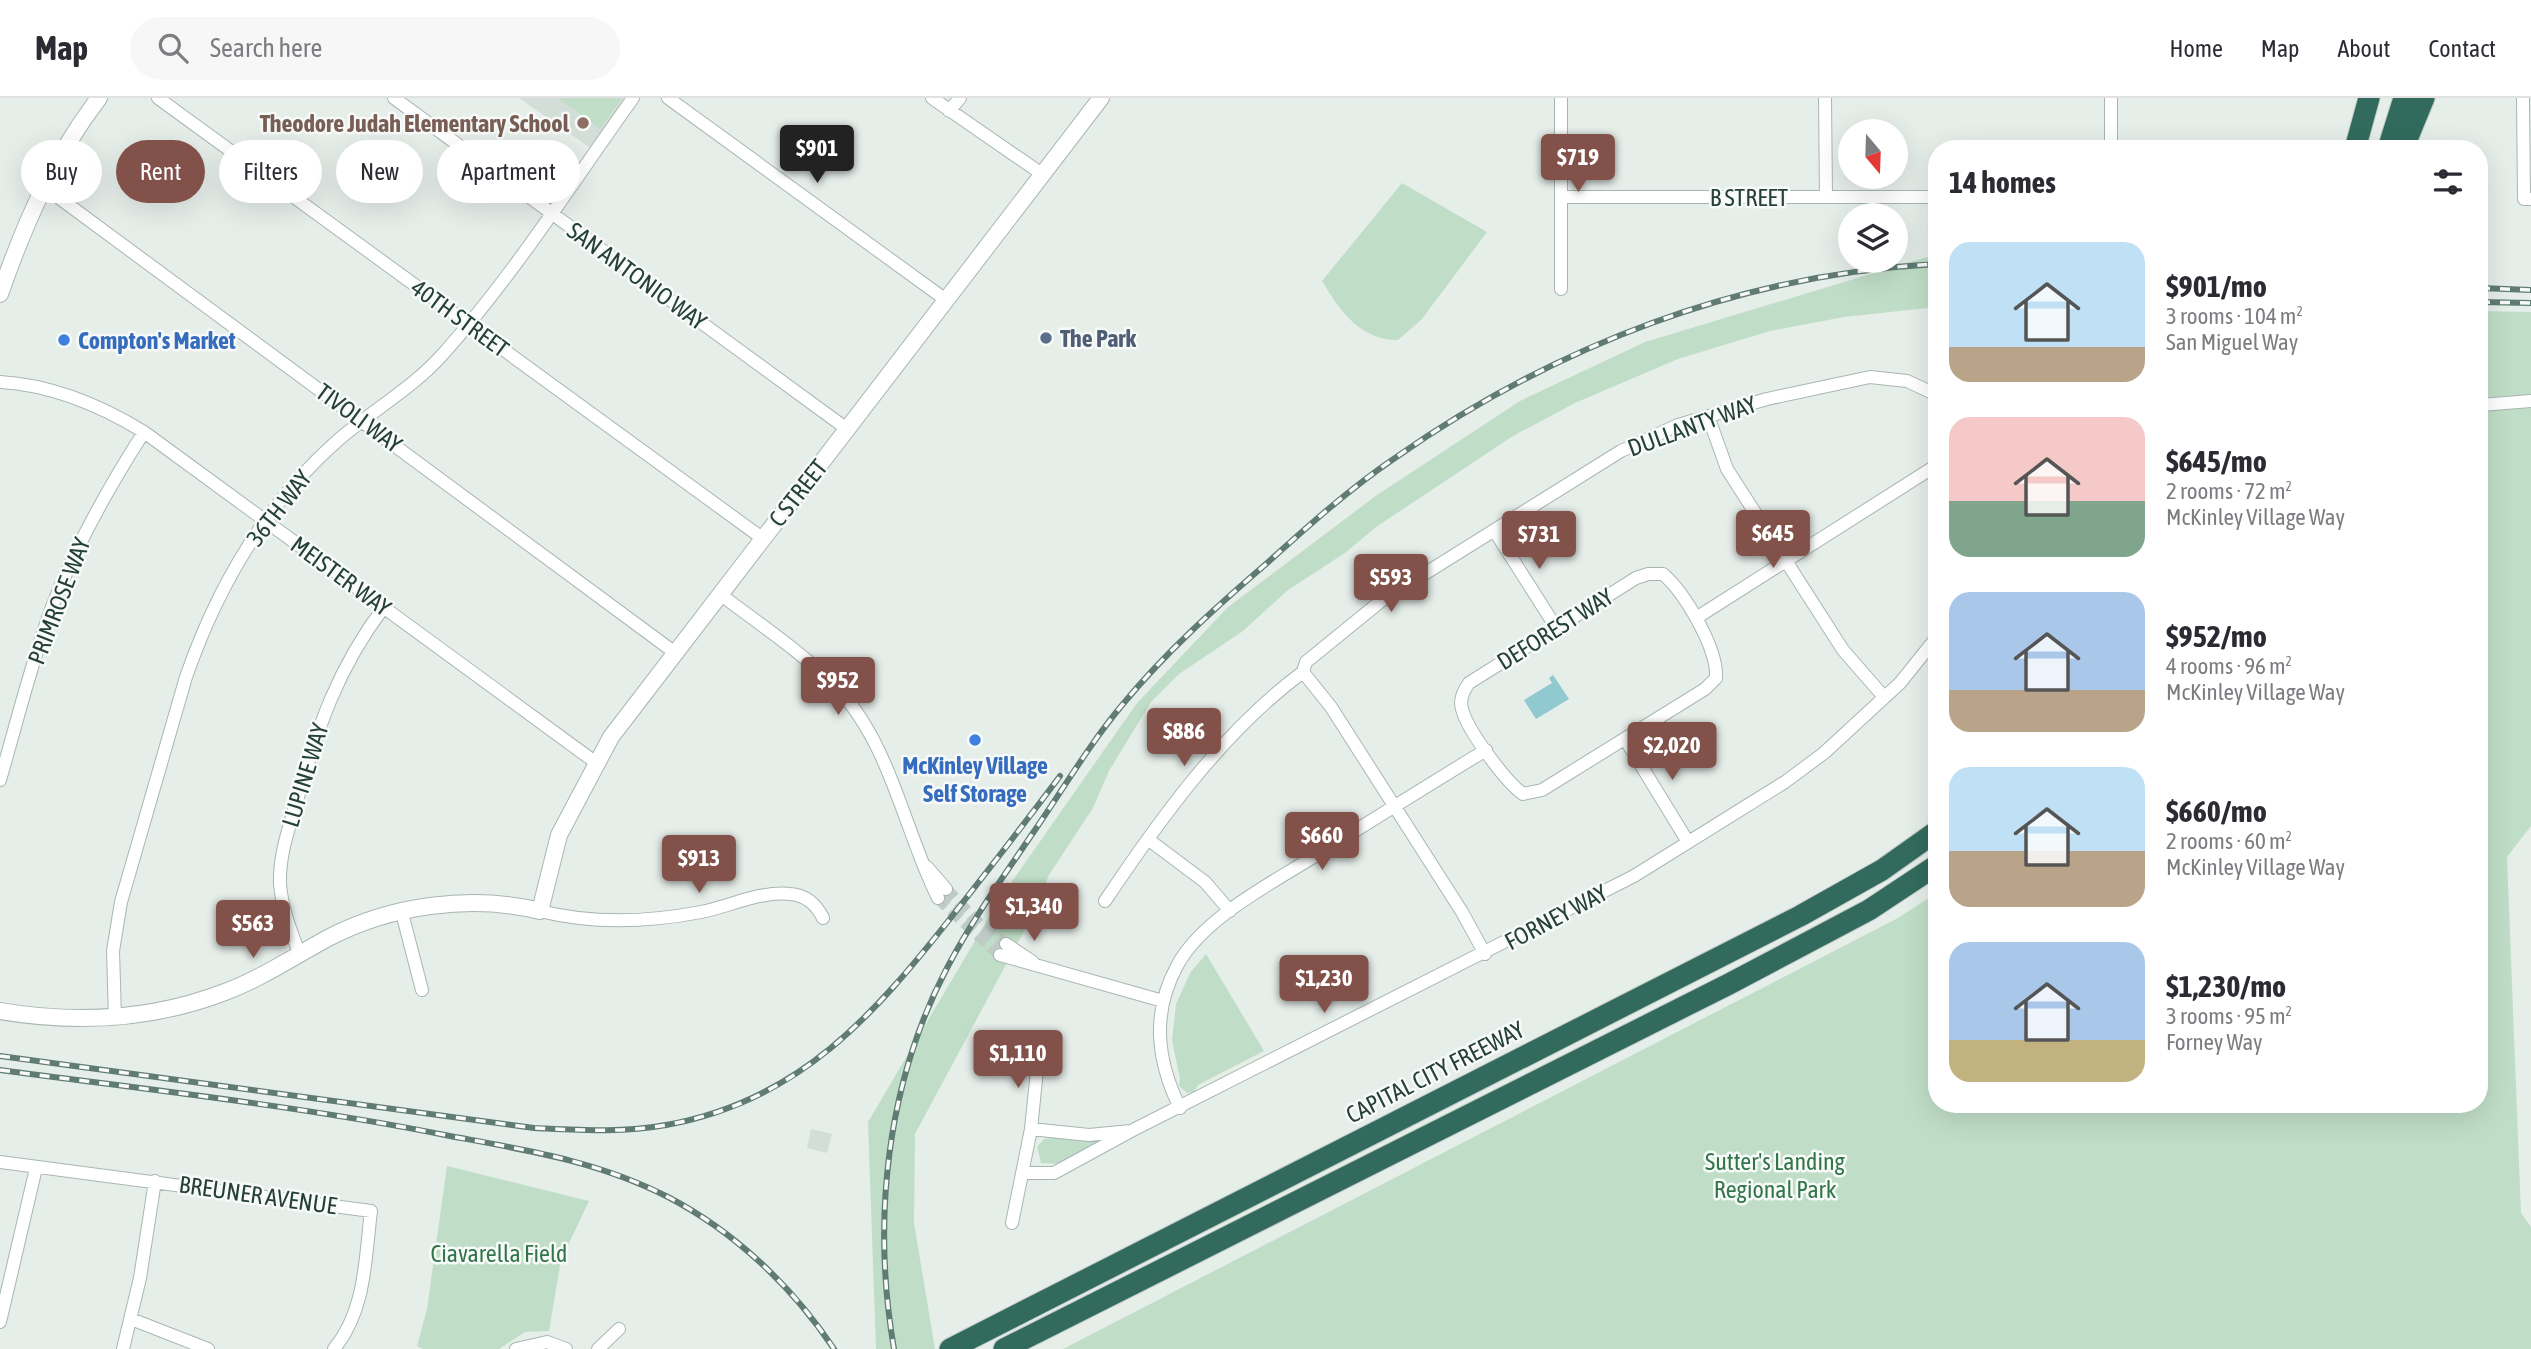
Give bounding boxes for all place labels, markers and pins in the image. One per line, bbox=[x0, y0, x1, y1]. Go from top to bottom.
place label: Theodore Judah Elementary School bbox=[260, 110, 570, 137]
marker: Theodore Judah Elementary School bbox=[575, 115, 591, 131]
pin: $901 bbox=[776, 126, 858, 185]
pin: $719 bbox=[1537, 134, 1619, 194]
place label: The Park bbox=[1060, 325, 1136, 352]
place label: Compton's Market bbox=[78, 327, 236, 354]
marker: The Park bbox=[1038, 330, 1054, 346]
marker: Compton's Market bbox=[56, 332, 72, 348]
pin: $645 bbox=[1732, 510, 1814, 570]
pin: $731 bbox=[1498, 512, 1580, 571]
pin: $593 bbox=[1350, 554, 1432, 614]
pin: $952 bbox=[797, 658, 879, 717]
pin: $886 bbox=[1143, 708, 1225, 768]
pin: $2,020 bbox=[1615, 722, 1729, 782]
marker: McKinley Village Self Storage bbox=[967, 732, 983, 748]
place label: McKinley Village Self Storage bbox=[902, 752, 1048, 807]
pin: $660 bbox=[1281, 812, 1363, 872]
pin: $913 bbox=[658, 836, 740, 895]
pin: $1,340 bbox=[977, 884, 1091, 943]
pin: $563 bbox=[212, 900, 294, 960]
pin: $1,230 bbox=[1267, 956, 1381, 1015]
pin: $1,110 bbox=[961, 1030, 1075, 1090]

